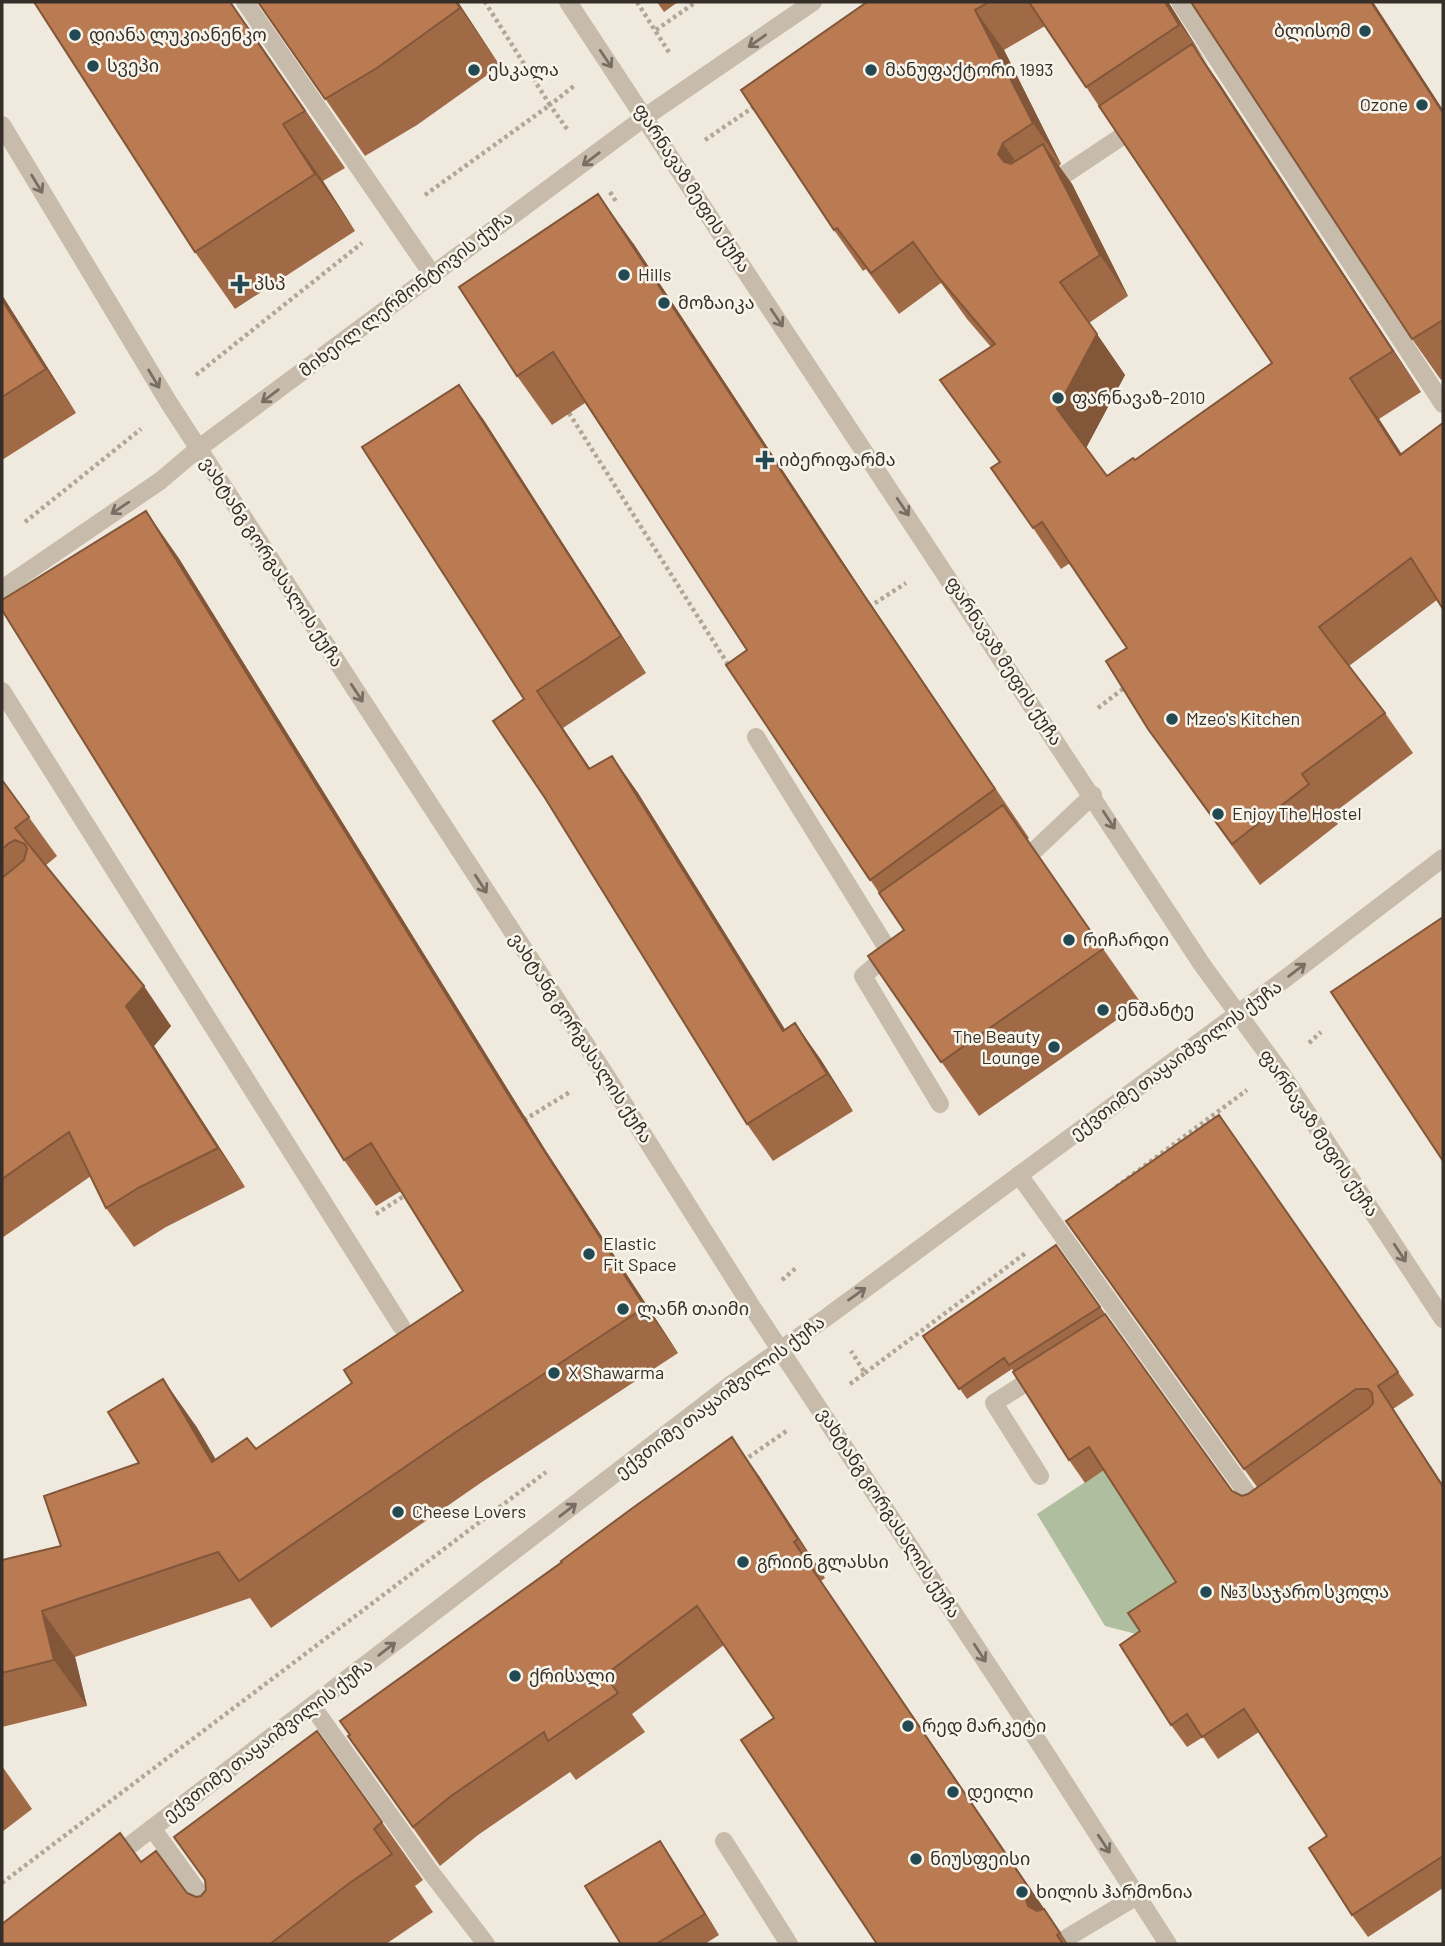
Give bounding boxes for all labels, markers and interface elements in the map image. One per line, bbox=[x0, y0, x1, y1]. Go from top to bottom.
place label: ბლისომ bbox=[1274, 19, 1351, 42]
place label: დიანა ლუკიანენკო bbox=[89, 23, 267, 46]
marker: ბლისომ bbox=[1357, 23, 1373, 39]
marker: დიანა ლუკიანენკო bbox=[67, 27, 83, 43]
one-way arrow bbox=[748, 34, 767, 48]
one-way arrow bbox=[599, 48, 613, 68]
place label: სვეპი bbox=[107, 54, 159, 77]
marker: სვეპი bbox=[85, 58, 101, 74]
place label: ესკალა bbox=[488, 58, 559, 81]
place label: მანუფაქტორი 1993 bbox=[885, 58, 1054, 81]
marker: ესკალა bbox=[466, 62, 482, 78]
marker: მანუფაქტორი 1993 bbox=[863, 62, 879, 78]
place label: Ozone bbox=[1360, 93, 1408, 115]
marker: Ozone bbox=[1414, 97, 1430, 113]
street label: ფარნავაზ მეფის ქუჩა bbox=[629, 99, 756, 277]
one-way arrow bbox=[582, 151, 600, 166]
one-way arrow bbox=[30, 173, 44, 193]
street label: მიხეილ ლერმონტოვის ქუჩა bbox=[294, 206, 517, 382]
place label: Hills bbox=[638, 263, 671, 285]
marker: Hills bbox=[616, 267, 632, 283]
place label: პსპ bbox=[254, 272, 286, 294]
marker: პსპ bbox=[232, 276, 248, 292]
place label: მოზაიკა bbox=[678, 291, 755, 314]
marker: მოზაიკა bbox=[656, 295, 672, 311]
one-way arrow bbox=[770, 307, 784, 327]
one-way arrow bbox=[148, 368, 162, 388]
place label: ფარნავაზ-2010 bbox=[1072, 386, 1205, 409]
one-way arrow bbox=[261, 388, 280, 403]
marker: ფარნავაზ-2010 bbox=[1050, 390, 1066, 406]
place label: იბერიფარმა bbox=[779, 448, 896, 471]
street label: ვახტანგ გორგასალის ქუჩა bbox=[196, 452, 349, 671]
marker: იბერიფარმა bbox=[757, 452, 773, 468]
one-way arrow bbox=[895, 497, 910, 516]
one-way arrow bbox=[111, 501, 130, 515]
street label: ფარნავაზ მეფის ქუჩა bbox=[941, 572, 1068, 750]
one-way arrow bbox=[351, 683, 365, 703]
place label: Mzeo's Kitchen bbox=[1186, 707, 1300, 729]
marker: Mzeo's Kitchen bbox=[1164, 711, 1180, 727]
place label: Enjoy The Hostel bbox=[1232, 802, 1362, 824]
marker: Enjoy The Hostel bbox=[1210, 806, 1226, 822]
one-way arrow bbox=[1101, 810, 1116, 829]
one-way arrow bbox=[474, 874, 489, 893]
street label: ვახტანგ გორგასალის ქუჩა bbox=[505, 928, 658, 1147]
place label: რიჩარდი bbox=[1083, 928, 1169, 951]
marker: რიჩარდი bbox=[1061, 932, 1077, 948]
one-way arrow bbox=[1287, 963, 1305, 978]
street label: ექვთიმე თაყაიშვილის ქუჩა bbox=[1065, 975, 1286, 1144]
place label: ენშანტე bbox=[1117, 998, 1194, 1021]
marker: ენშანტე bbox=[1095, 1002, 1111, 1018]
place label: The Beauty Lounge bbox=[953, 1025, 1040, 1068]
marker: The Beauty Lounge bbox=[1046, 1039, 1062, 1055]
street label: ფარნავაზ მეფის ქუჩა bbox=[1255, 1044, 1384, 1221]
place label: Elastic Fit Space bbox=[603, 1232, 677, 1275]
one-way arrow bbox=[1393, 1242, 1407, 1262]
marker: Elastic Fit Space bbox=[581, 1246, 597, 1262]
one-way arrow bbox=[847, 1287, 866, 1302]
place label: ლანჩ თაიმი bbox=[637, 1297, 749, 1320]
marker: ლანჩ თაიმი bbox=[615, 1301, 631, 1317]
street label: ექვთიმე თაყაიშვილის ქუჩა bbox=[610, 1310, 829, 1483]
place label: X Shawarma bbox=[568, 1361, 664, 1383]
marker: X Shawarma bbox=[546, 1365, 562, 1381]
street label: ვახტანგ გორგასალის ქუჩა bbox=[813, 1403, 966, 1622]
place label: Cheese Lovers bbox=[412, 1500, 526, 1522]
one-way arrow bbox=[558, 1503, 576, 1518]
marker: Cheese Lovers bbox=[390, 1504, 406, 1520]
place label: გრიინ გლასსი bbox=[757, 1550, 889, 1573]
marker: გრიინ გლასსი bbox=[735, 1554, 751, 1570]
place label: №3 საჯარო სკოლა bbox=[1220, 1580, 1389, 1603]
marker: №3 საჯარო სკოლა bbox=[1198, 1584, 1214, 1600]
one-way arrow bbox=[377, 1641, 396, 1656]
one-way arrow bbox=[973, 1643, 988, 1662]
street label: ექვთიმე თაყაიშვილის ქუჩა bbox=[158, 1653, 377, 1826]
place label: ქრისალი bbox=[529, 1664, 615, 1687]
marker: ქრისალი bbox=[507, 1668, 523, 1684]
place label: რედ მარკეტი bbox=[922, 1714, 1046, 1737]
marker: რედ მარკეტი bbox=[900, 1718, 916, 1734]
place label: დეილი bbox=[967, 1780, 1034, 1803]
marker: დეილი bbox=[945, 1784, 961, 1800]
one-way arrow bbox=[1097, 1833, 1111, 1853]
place label: ნიუსფეისი bbox=[930, 1847, 1030, 1870]
marker: ნიუსფეისი bbox=[908, 1851, 924, 1867]
place label: ხილის ჰარმონია bbox=[1036, 1880, 1193, 1903]
marker: ხილის ჰარმონია bbox=[1014, 1884, 1030, 1900]

